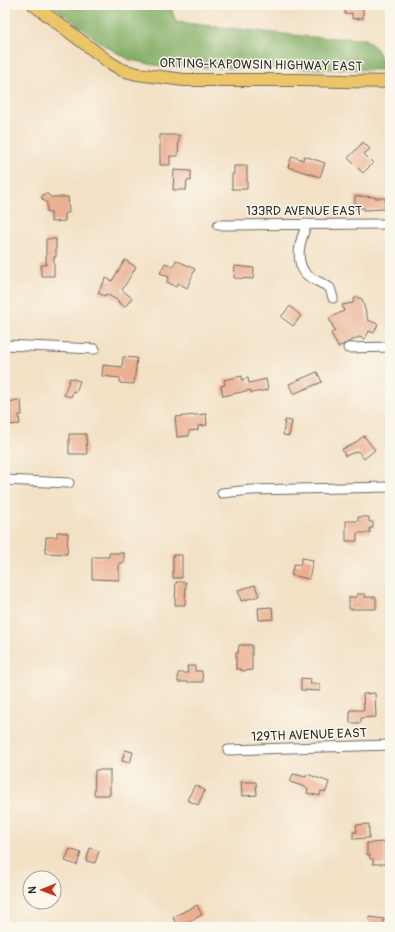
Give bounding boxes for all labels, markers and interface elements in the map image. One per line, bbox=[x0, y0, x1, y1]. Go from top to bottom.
street label: ORTING-KAPOWSIN HIGHWAY EAST bbox=[159, 55, 363, 75]
street label: 133RD AVENUE EAST bbox=[246, 203, 362, 219]
street label: 129TH AVENUE EAST bbox=[251, 725, 367, 745]
north arrow bbox=[22, 870, 62, 910]
text: N bbox=[26, 886, 39, 894]

